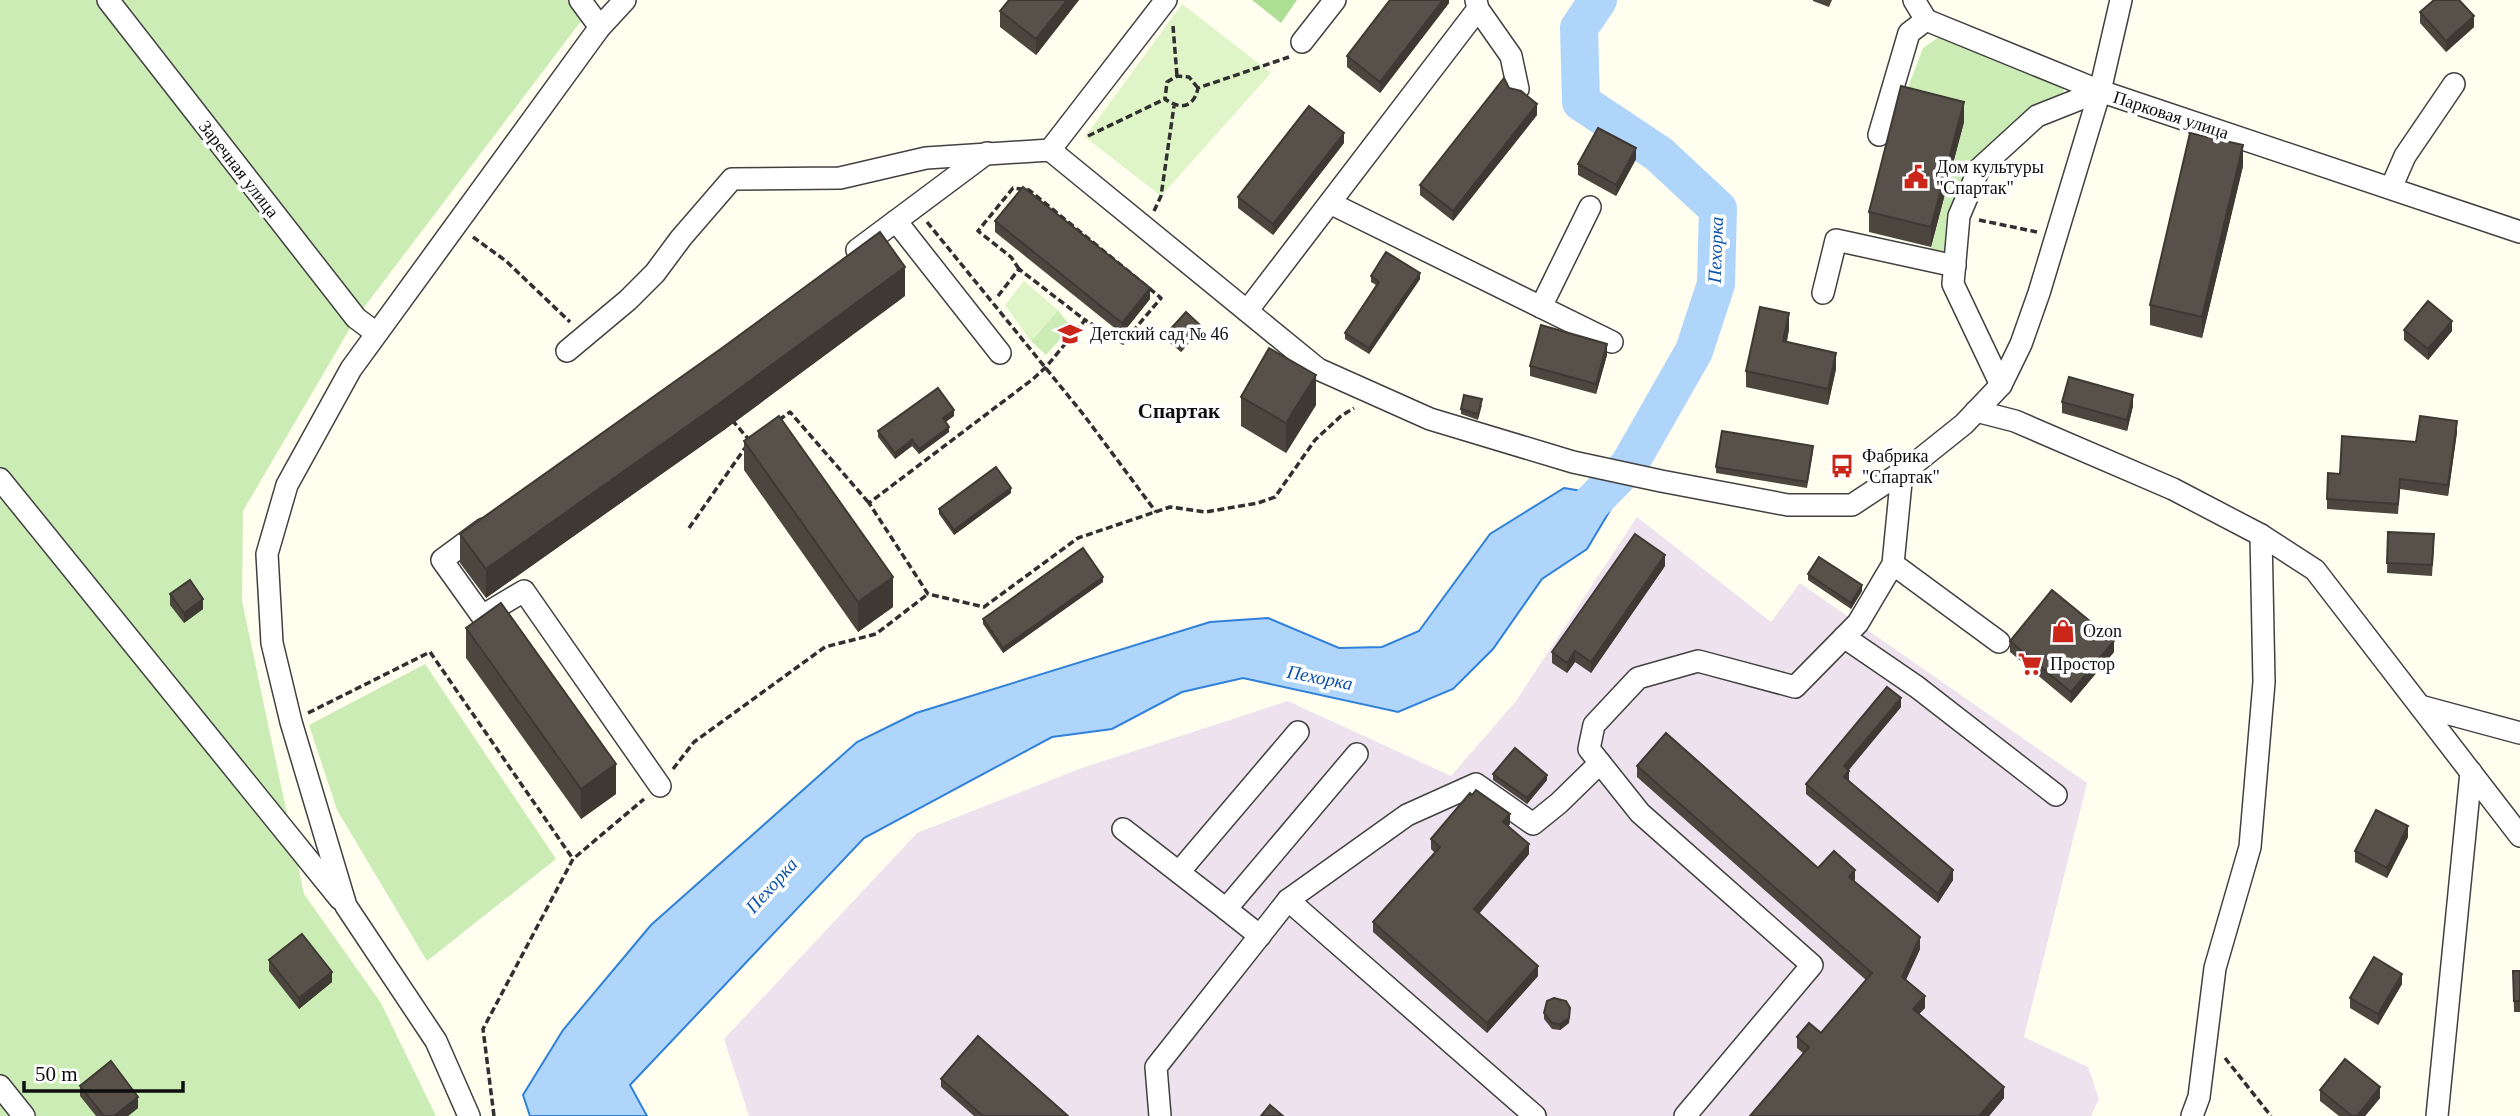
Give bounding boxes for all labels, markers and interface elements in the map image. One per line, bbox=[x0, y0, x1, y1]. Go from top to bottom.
street label: Парковая улица bbox=[2111, 87, 2231, 143]
street label: Заречная улица bbox=[195, 117, 283, 221]
place label: Дом культуры "Спартак" bbox=[1936, 157, 2044, 198]
public building icon: Дом культуры "Спартак" bbox=[1902, 163, 1930, 191]
water label: Пехорка bbox=[1704, 216, 1727, 285]
school or university icon: Детский сад № 46 bbox=[1056, 320, 1084, 348]
place label: Детский сад № 46 bbox=[1090, 324, 1229, 344]
district label: Спартак bbox=[1138, 399, 1221, 423]
place label: Фабрика "Спартак" bbox=[1862, 446, 1940, 487]
bus stop icon: Фабрика "Спартак" bbox=[1828, 452, 1856, 480]
shop icon: Ozon bbox=[2049, 617, 2077, 645]
place label: Ozon bbox=[2083, 621, 2122, 641]
supermarket icon: Простор bbox=[2016, 650, 2044, 678]
place label: Простор bbox=[2050, 654, 2115, 674]
water label: Пехорка bbox=[1284, 661, 1355, 694]
water label: Пехорка bbox=[741, 853, 802, 918]
scale bar bbox=[24, 1050, 184, 1094]
text: 50 m bbox=[35, 1062, 78, 1086]

